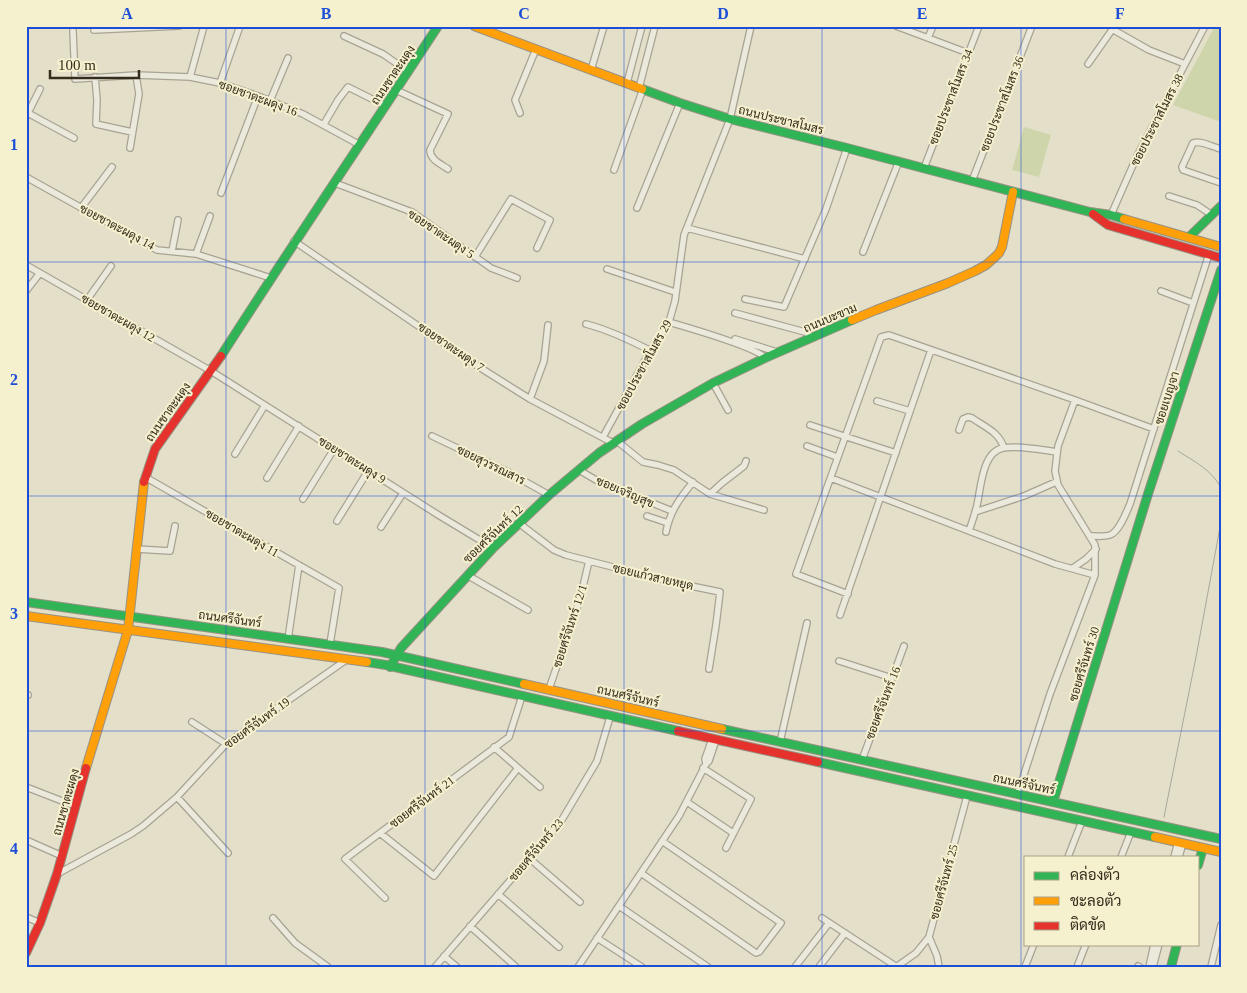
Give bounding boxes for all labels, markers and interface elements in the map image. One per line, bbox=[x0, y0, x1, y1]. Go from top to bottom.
text: A bbox=[121, 5, 133, 22]
text: B bbox=[321, 5, 332, 22]
text: C bbox=[518, 5, 530, 22]
text: D bbox=[717, 5, 729, 22]
text: E bbox=[917, 5, 927, 22]
text: F bbox=[1115, 5, 1125, 22]
street label: ถนนชาตะผดุง bbox=[368, 42, 420, 109]
street label: ซอยประชาสโมสร 34 bbox=[925, 47, 976, 147]
scale bar bbox=[50, 48, 139, 80]
street label: ซอยประชาสโมสร 36 bbox=[976, 54, 1027, 154]
text: 100 m bbox=[58, 57, 96, 73]
street label: ซอยประชาสโมสร 38 bbox=[1127, 71, 1186, 168]
street label: ซอยชาตะผดุง 16 bbox=[216, 77, 299, 121]
street label: ถนนประชาสโมสร bbox=[737, 102, 825, 137]
text: 1 bbox=[10, 136, 18, 153]
street label: ซอยชาตะผดุง 14 bbox=[76, 201, 157, 254]
street label: ซอยชาตะผดุง 5 bbox=[404, 207, 477, 263]
street label: ซอยชาตะผดุง 12 bbox=[78, 291, 157, 347]
street label: ถนนบะขาม bbox=[801, 300, 859, 336]
street label: ซอยประชาสโมสร 29 bbox=[612, 317, 675, 413]
street label: ซอยชาตะผดุง 7 bbox=[414, 320, 487, 376]
street label: ซอยเบญจา bbox=[1152, 370, 1182, 426]
text: 2 bbox=[10, 371, 18, 388]
street label: ถนนชาตะผดุง bbox=[142, 380, 195, 445]
street label: ซอยชาตะผดุง 9 bbox=[315, 434, 388, 488]
street label: ซอยสุวรรณสาร bbox=[454, 442, 528, 490]
street label: ซอยเจริญสุข bbox=[593, 474, 656, 512]
street label: ซอยศรีจันทร์ 12 bbox=[460, 501, 526, 566]
street label: ซอยชาตะผดุง 11 bbox=[202, 506, 281, 561]
street label: ซอยแก้วสายหยุด bbox=[611, 561, 695, 595]
street label: ซอยศรีจันทร์ 12/1 bbox=[549, 582, 590, 669]
text: 3 bbox=[10, 605, 18, 622]
street label: ถนนศรีจันทร์ bbox=[198, 607, 263, 630]
street label: ซอยศรีจันทร์ 30 bbox=[1065, 625, 1102, 703]
street label: ซอยศรีจันทร์ 16 bbox=[862, 664, 903, 742]
street label: ถนนศรีจันทร์ bbox=[596, 681, 661, 710]
street label: ซอยศรีจันทร์ 19 bbox=[221, 694, 292, 751]
street label: ถนนชาตะผดุง bbox=[50, 767, 84, 838]
street label: ถนนศรีจันทร์ bbox=[992, 770, 1057, 797]
street label: ซอยศรีจันทร์ 21 bbox=[386, 772, 457, 831]
street label: ซอยศรีจันทร์ 23 bbox=[505, 815, 566, 884]
text: 4 bbox=[10, 840, 18, 857]
street label: ซอยศรีจันทร์ 25 bbox=[926, 843, 961, 921]
legend bbox=[1024, 856, 1200, 946]
text: คล่องตัว bbox=[1070, 865, 1120, 883]
text: ชะลอตัว bbox=[1070, 892, 1121, 909]
text: ติดขัด bbox=[1070, 916, 1106, 933]

